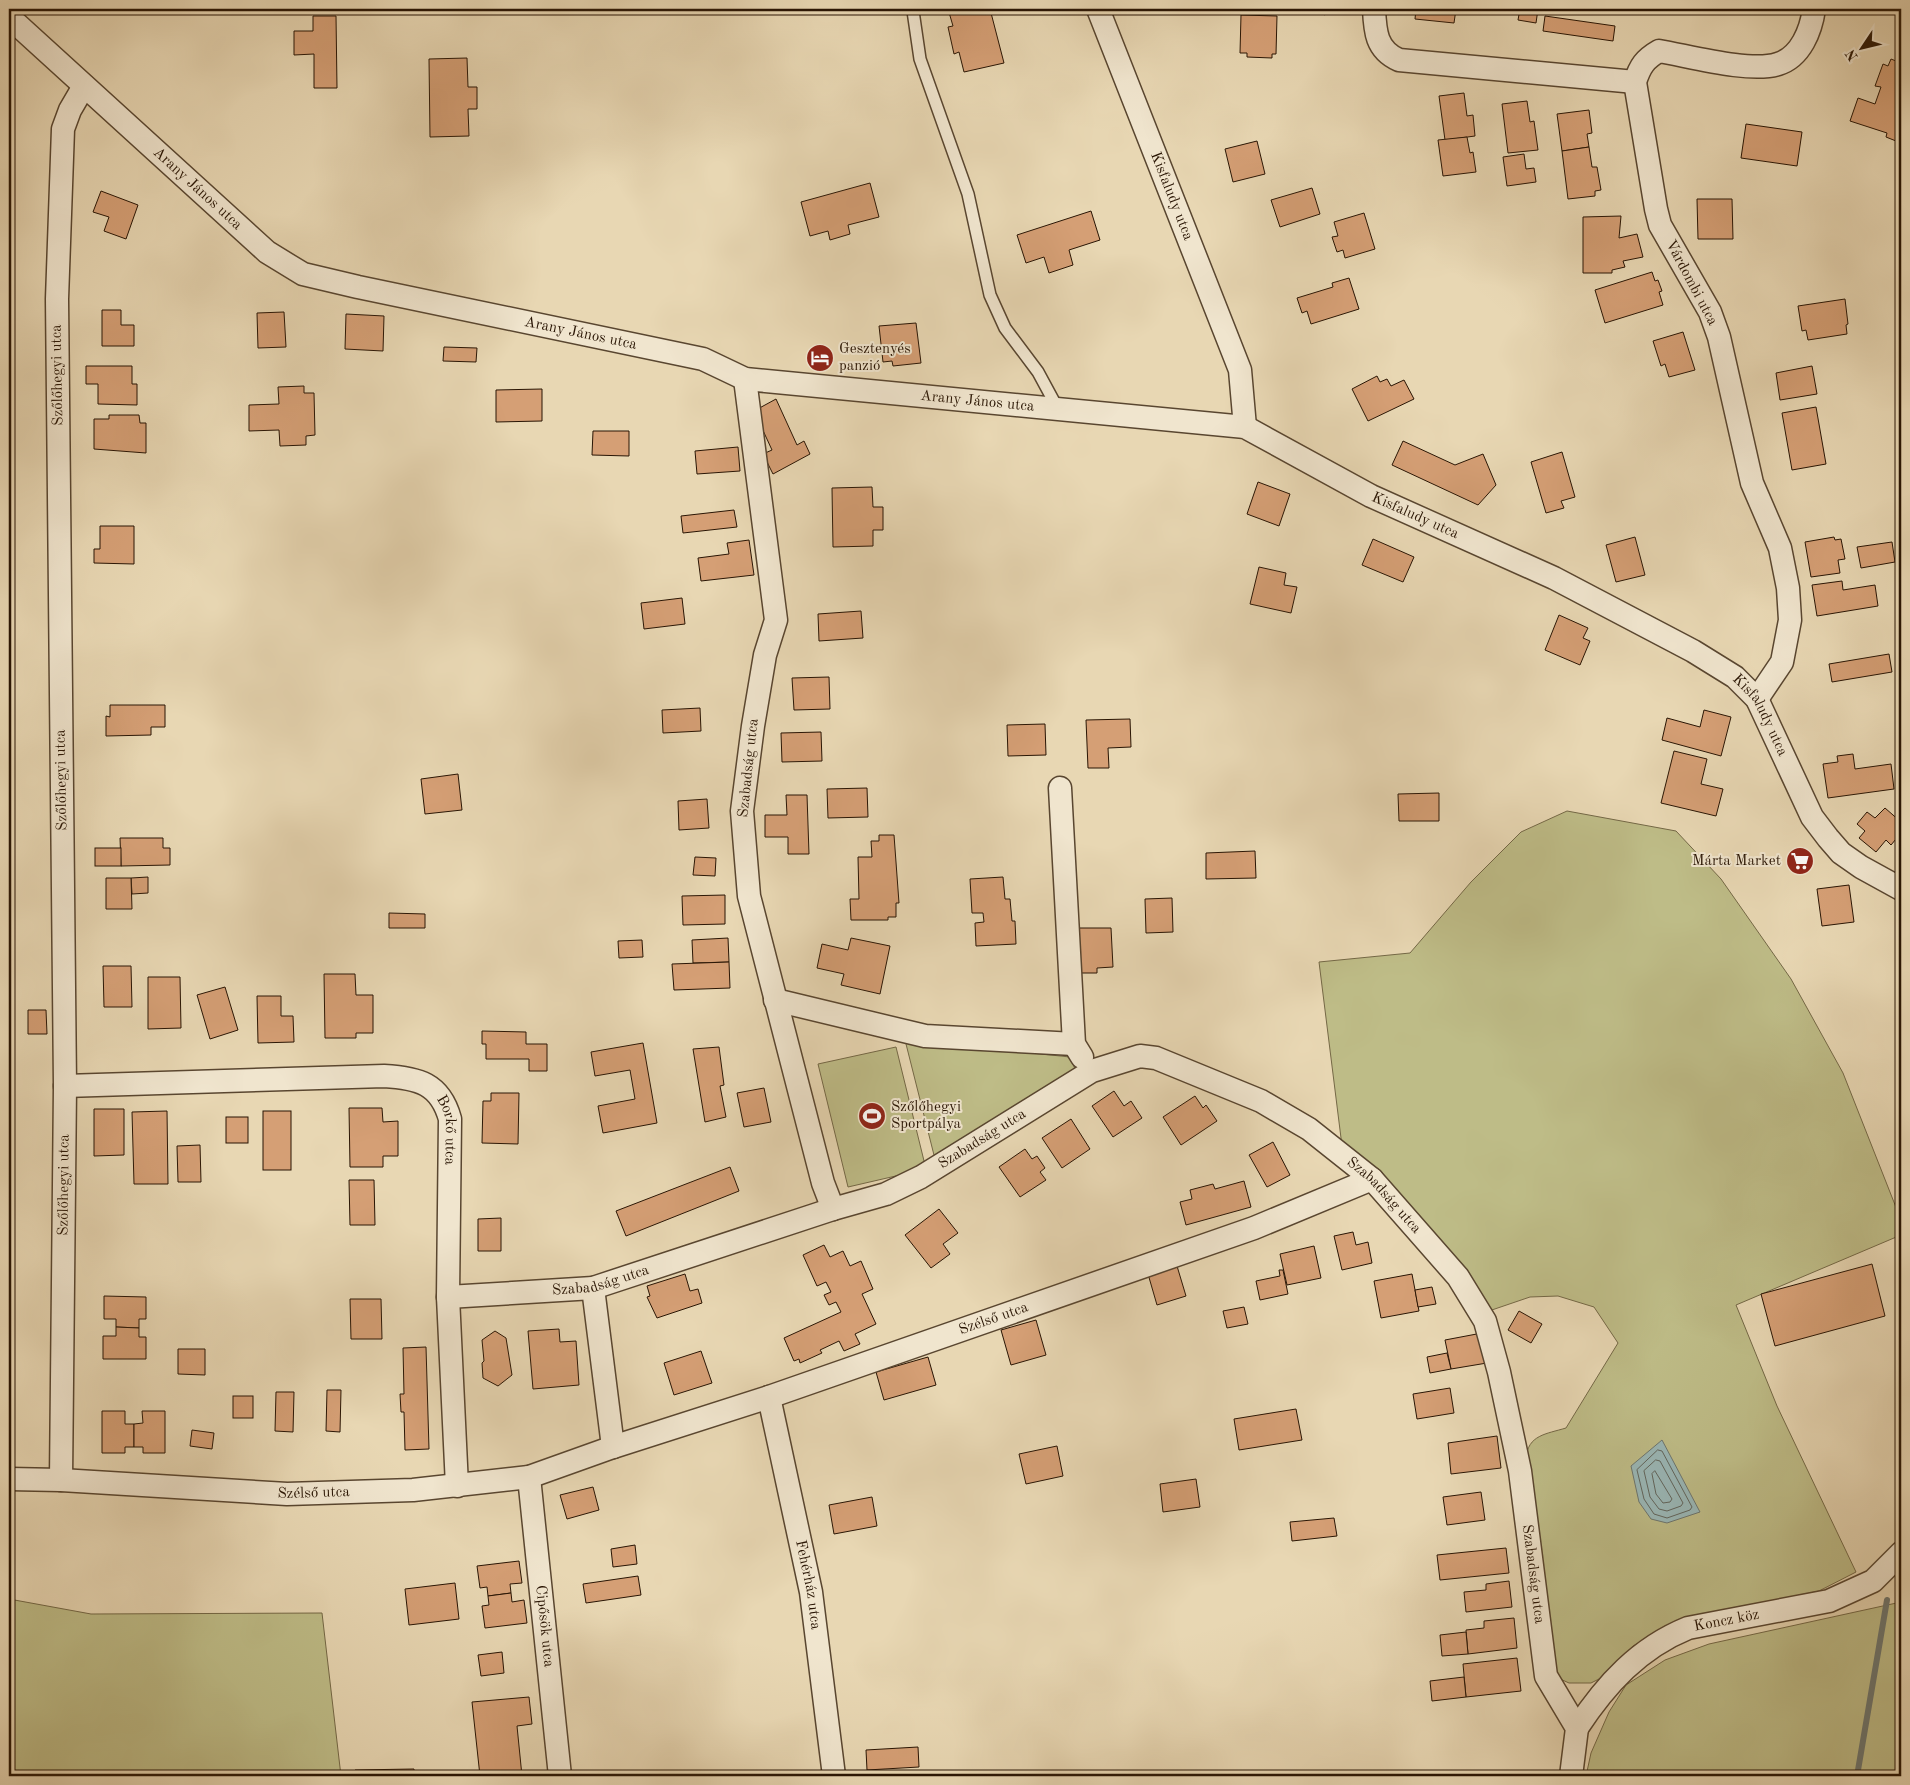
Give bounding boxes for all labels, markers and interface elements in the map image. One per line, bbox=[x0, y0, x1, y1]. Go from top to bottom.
north arrow bbox=[1838, 22, 1888, 72]
text: N bbox=[1843, 46, 1861, 63]
street label: Arany János utca bbox=[150, 145, 245, 233]
street label: Kisfaludy utca bbox=[1147, 150, 1196, 243]
street label: Várdombi utca bbox=[1662, 238, 1720, 329]
street label: Arany János utca bbox=[523, 314, 639, 353]
street label: Szőlőhegyi utca bbox=[50, 324, 66, 426]
place label: Gesztenyés panzió bbox=[839, 342, 911, 374]
hotel icon: Gesztenyés panzió bbox=[805, 343, 835, 373]
street label: Arany János utca bbox=[920, 388, 1036, 414]
street label: Kisfaludy utca bbox=[1369, 490, 1461, 542]
street label: Kisfaludy utca bbox=[1729, 671, 1790, 759]
street label: Szabadság utca bbox=[736, 717, 762, 818]
street label: Szőlőhegyi utca bbox=[54, 729, 70, 831]
supermarket icon: Márta Market bbox=[1785, 846, 1815, 876]
place label: Márta Market bbox=[1692, 854, 1781, 869]
street label: Borkő utca bbox=[433, 1093, 458, 1166]
place label: Szőlőhegyi Sportpálya bbox=[891, 1100, 962, 1132]
sports icon: Szőlőhegyi Sportpálya bbox=[857, 1101, 887, 1131]
street label: Szabadság utca bbox=[936, 1106, 1029, 1172]
street label: Szőlőhegyi utca bbox=[56, 1134, 72, 1236]
street label: Szabadság utca bbox=[1344, 1155, 1424, 1237]
street label: Szabadság utca bbox=[551, 1262, 652, 1298]
street label: Szélső utca bbox=[957, 1300, 1031, 1338]
street label: Szélső utca bbox=[277, 1484, 350, 1502]
street label: Szabadság utca bbox=[1519, 1524, 1547, 1625]
street label: Fehérház utca bbox=[793, 1539, 823, 1631]
street label: Cipősök utca bbox=[533, 1584, 556, 1669]
street label: Koncz köz bbox=[1693, 1607, 1760, 1634]

